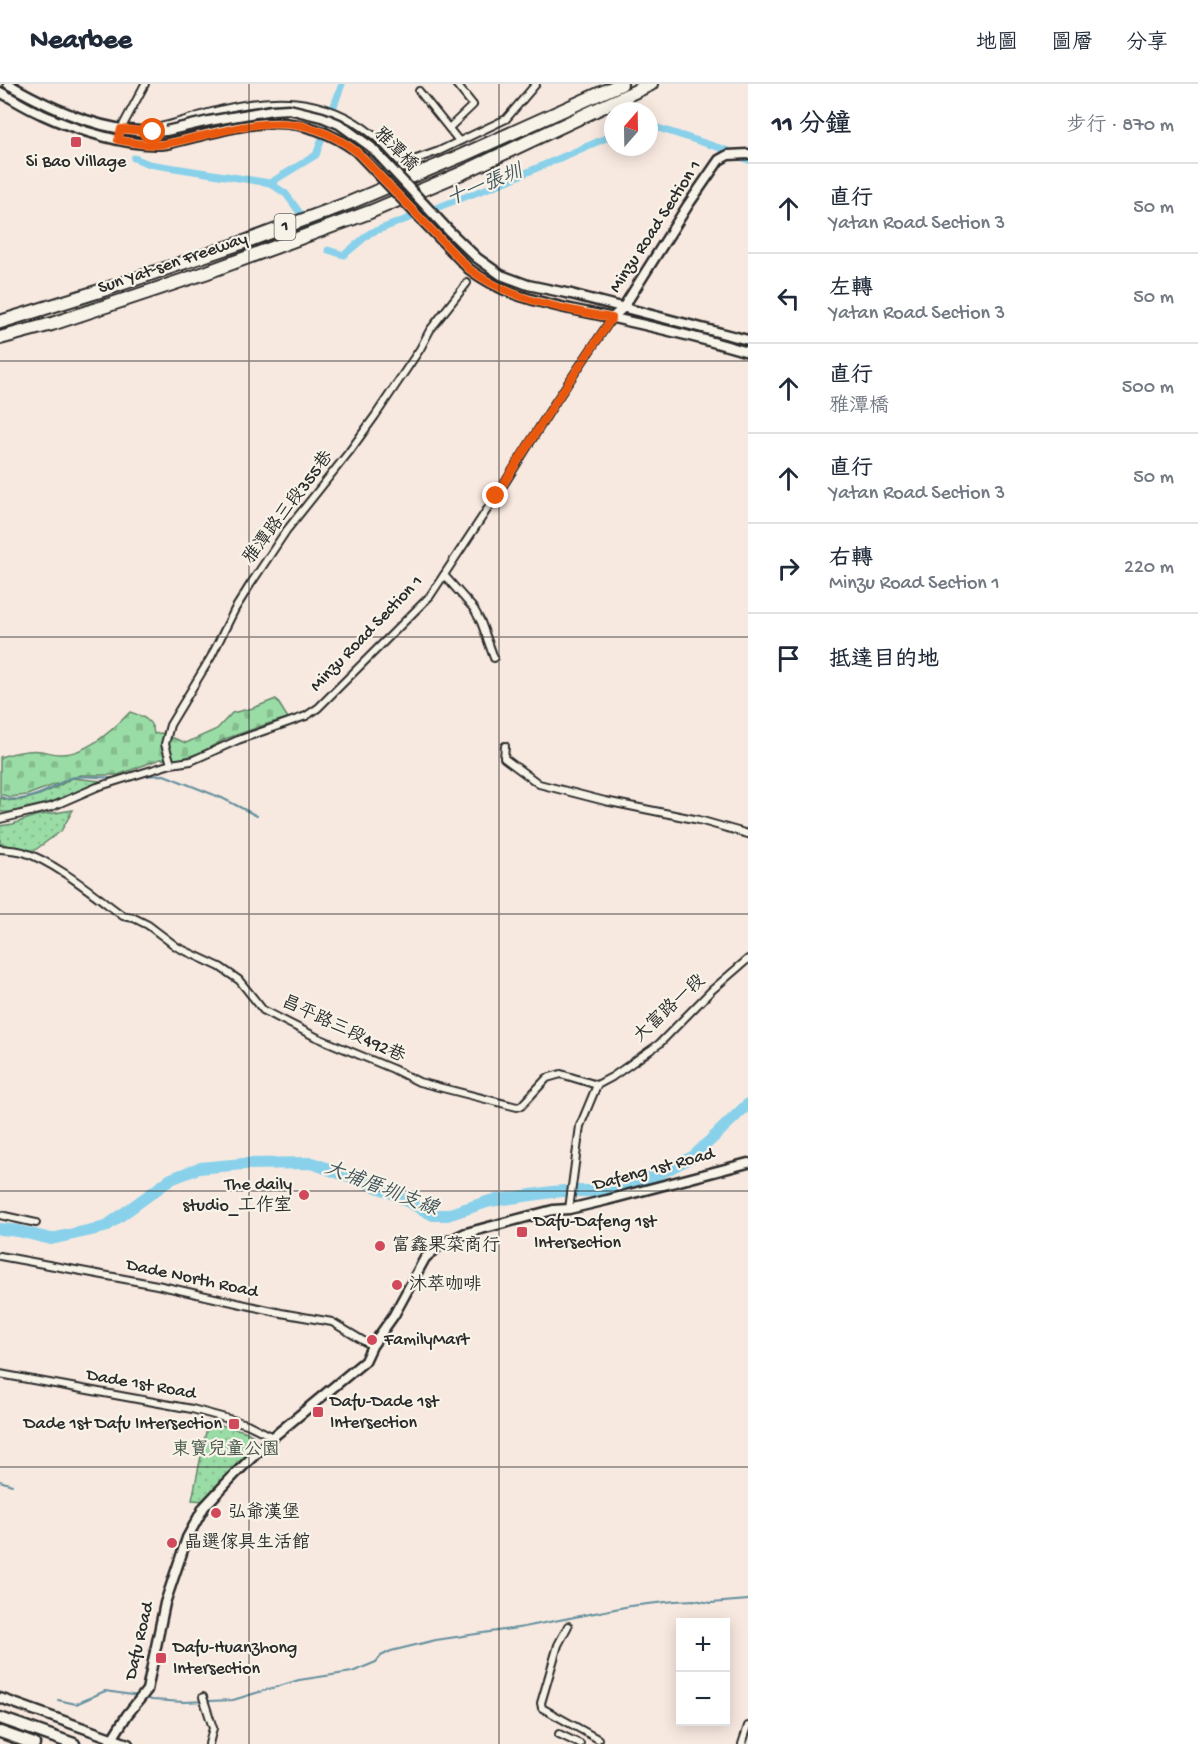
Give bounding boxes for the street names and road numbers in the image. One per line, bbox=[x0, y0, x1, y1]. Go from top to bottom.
street label: 雅潭橋 bbox=[368, 122, 423, 177]
street label: Minzu Road Section 1 bbox=[605, 157, 707, 297]
road number: 1 bbox=[274, 214, 296, 240]
street label: Sun Yat-sen Freeway bbox=[96, 229, 251, 299]
street label: 雅潭路三段355巷 bbox=[238, 446, 338, 569]
street label: Minzu Road Section 1 bbox=[306, 571, 428, 697]
street label: 大富路一段 bbox=[629, 970, 710, 1047]
street label: 昌平路三段492巷 bbox=[278, 991, 409, 1068]
street label: Dafeng 1st Road bbox=[590, 1143, 718, 1197]
street label: Dade North Road bbox=[123, 1255, 261, 1303]
street label: Dade 1st Road bbox=[84, 1365, 199, 1405]
street label: Dafu Road bbox=[121, 1599, 159, 1683]

